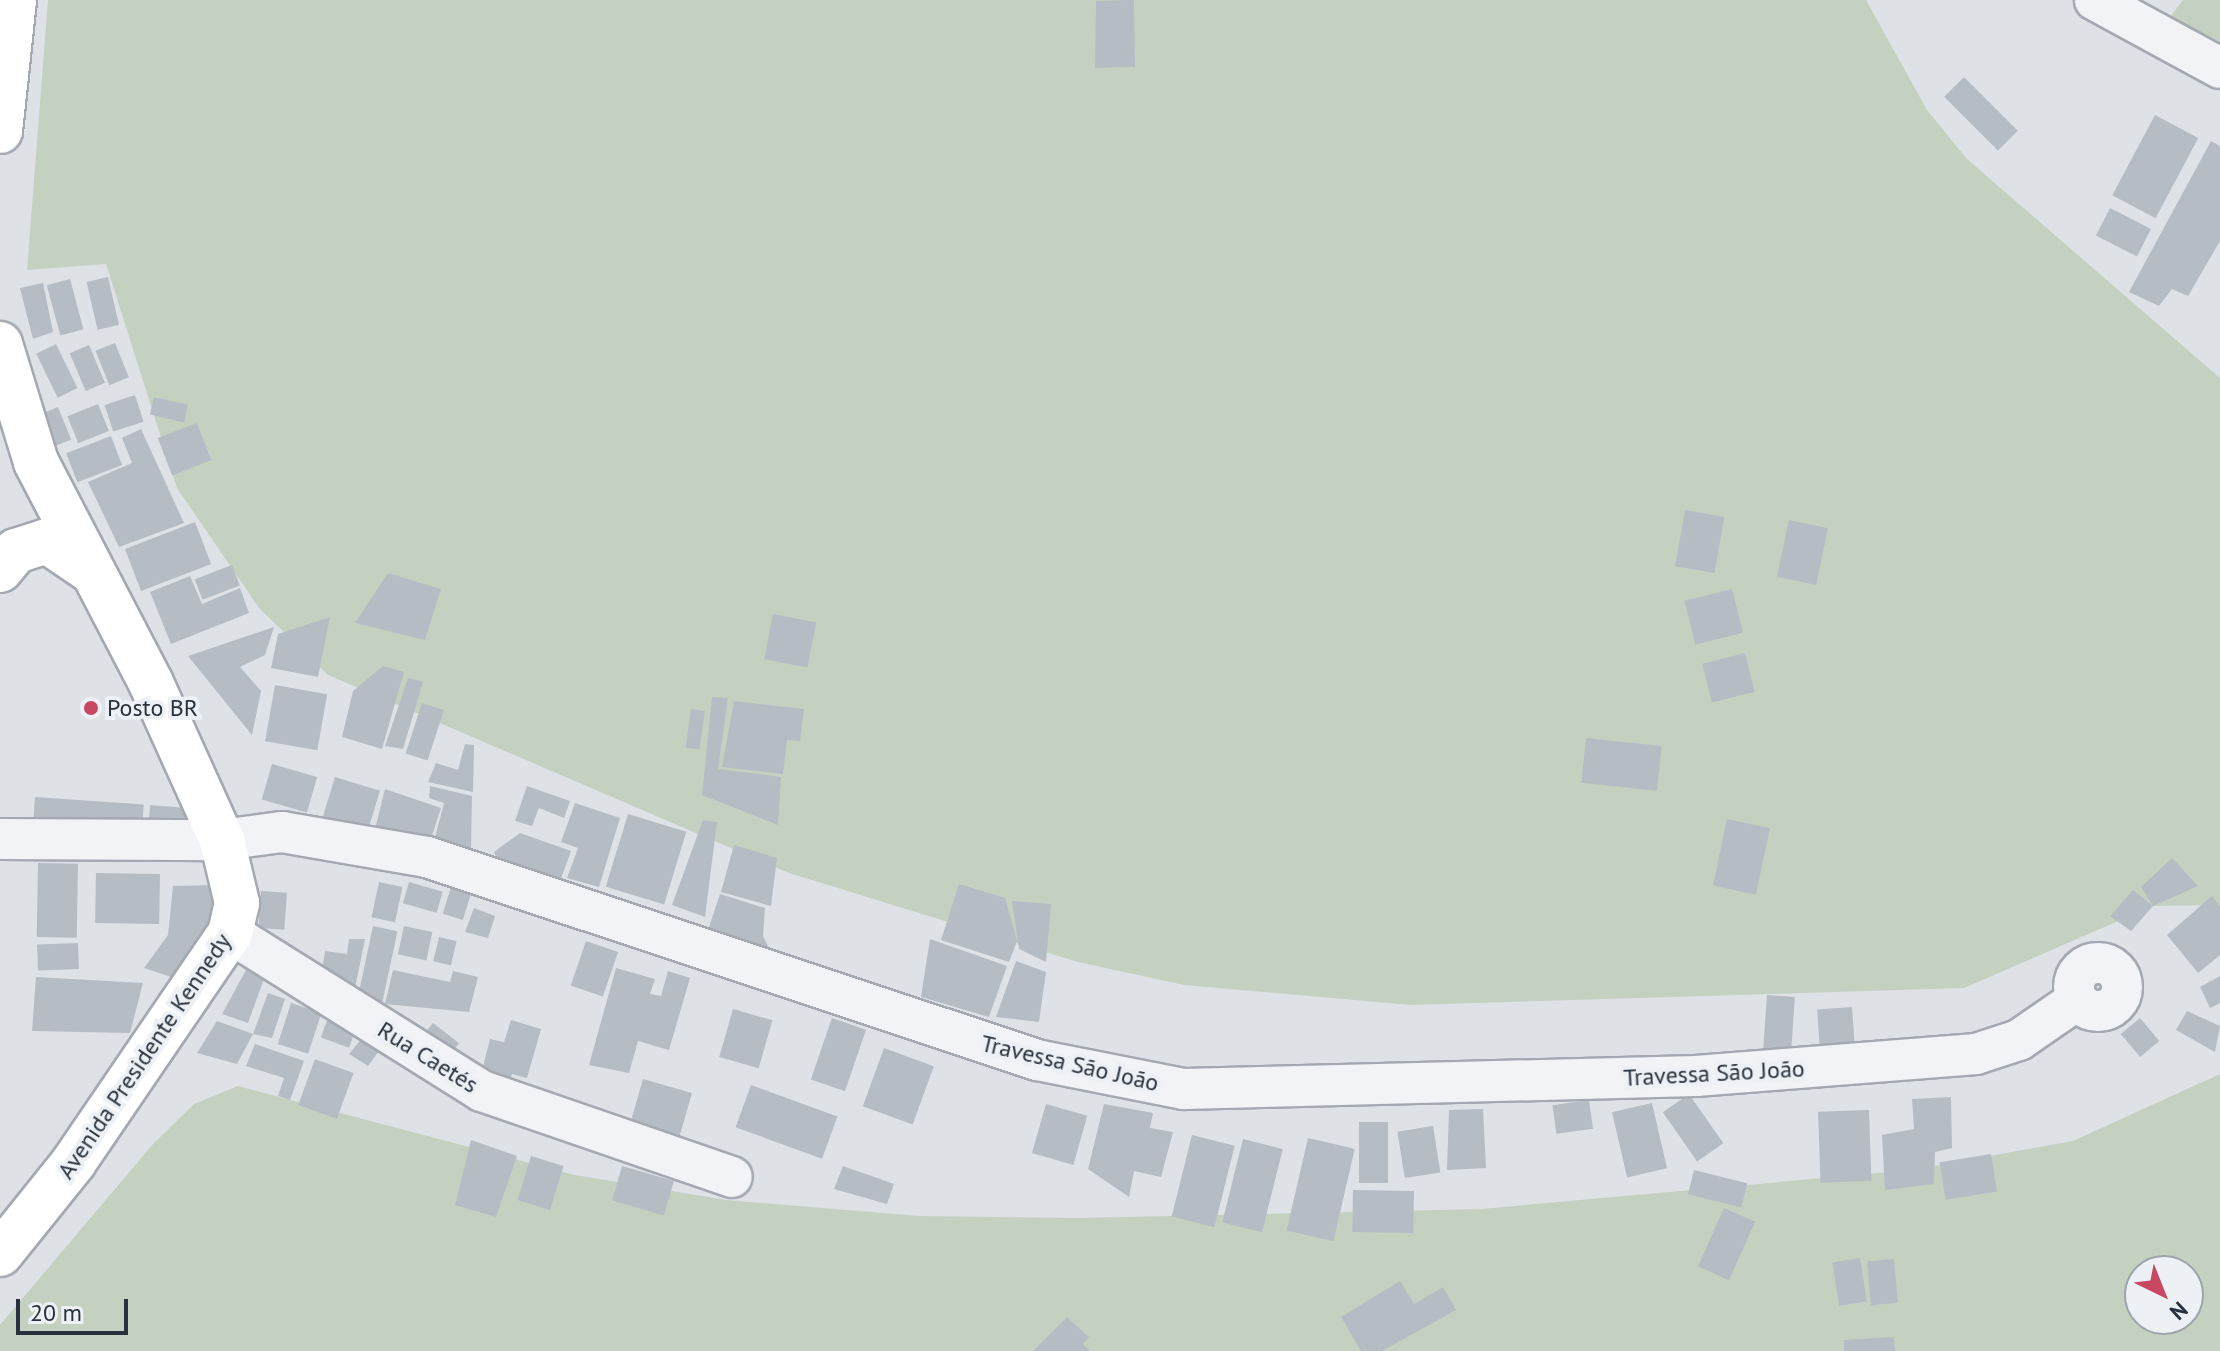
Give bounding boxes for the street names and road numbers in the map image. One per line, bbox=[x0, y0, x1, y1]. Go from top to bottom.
street label: Avenida Presidente Kennedy bbox=[51, 928, 237, 1184]
street label: Rua Caetés bbox=[373, 1015, 483, 1099]
street label: Travessa São João bbox=[978, 1029, 1162, 1097]
street label: Travessa São João bbox=[1623, 1054, 1805, 1092]

